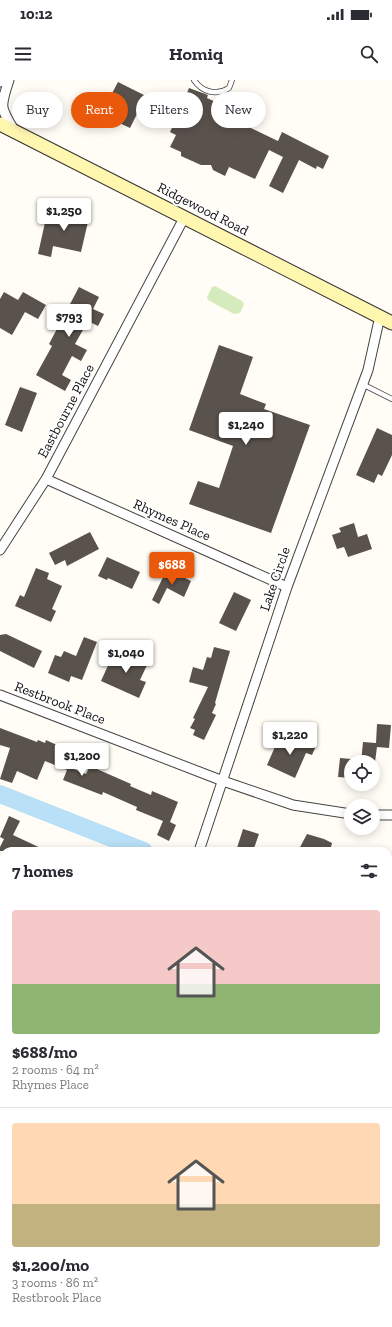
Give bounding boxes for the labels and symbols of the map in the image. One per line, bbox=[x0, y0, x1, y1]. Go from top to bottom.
street label: Ridgewood Road bbox=[154, 179, 252, 239]
pin: $1,250 bbox=[31, 198, 97, 232]
pin: $793 bbox=[45, 304, 93, 338]
street label: Eastbourne Place bbox=[34, 361, 98, 461]
pin: $1,240 bbox=[213, 412, 279, 446]
street label: Rhymes Place bbox=[131, 495, 214, 545]
street label: Lake Circle bbox=[256, 544, 294, 613]
pin: $688 bbox=[148, 552, 196, 586]
pin: $1,040 bbox=[93, 640, 159, 674]
street label: Restbrook Place bbox=[12, 678, 108, 728]
pin: $1,220 bbox=[257, 722, 323, 756]
pin: $1,200 bbox=[49, 743, 115, 777]

